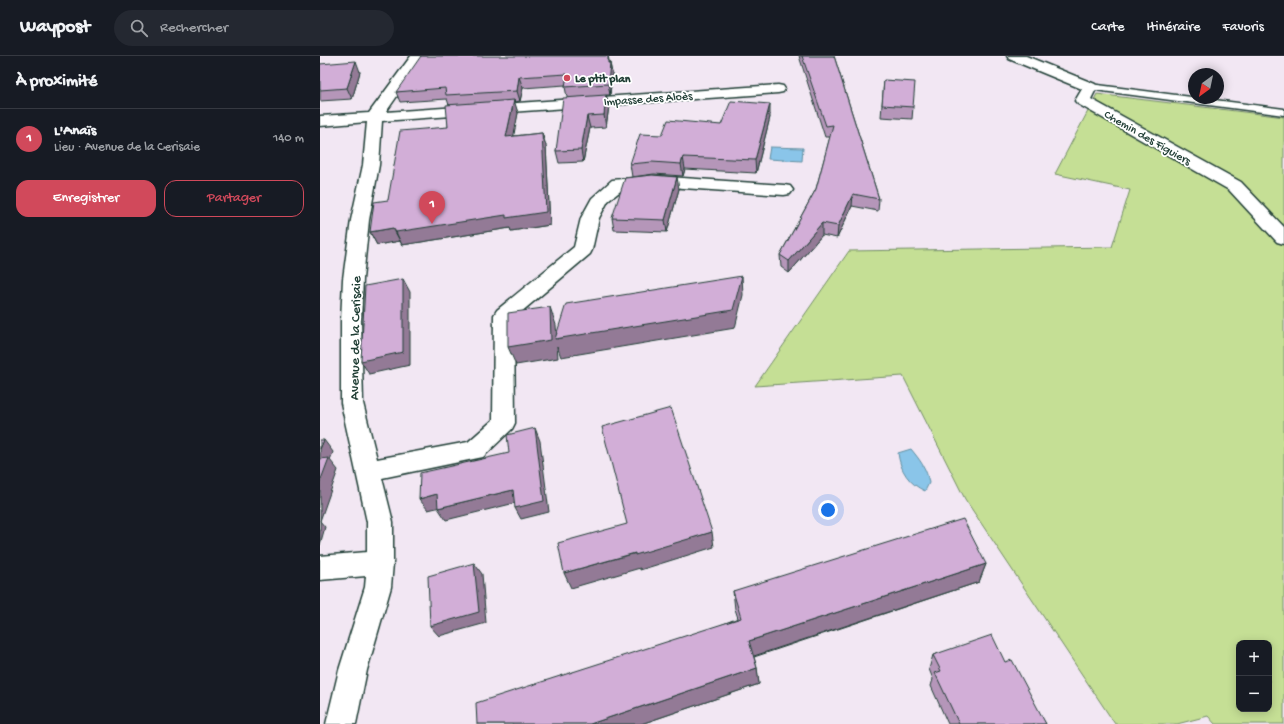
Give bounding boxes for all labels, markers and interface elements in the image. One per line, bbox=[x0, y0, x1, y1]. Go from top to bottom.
search box bbox=[114, 10, 394, 46]
text: Waypost bbox=[20, 16, 90, 39]
icon: search bbox=[128, 17, 150, 39]
text: Rechercher bbox=[160, 19, 228, 37]
text: Carte bbox=[1091, 19, 1125, 36]
text: Itinéraire bbox=[1147, 19, 1200, 36]
text: Favoris bbox=[1222, 19, 1264, 36]
north arrow bbox=[1188, 68, 1224, 104]
text: À proximité bbox=[16, 72, 97, 92]
marker: Le ptit plan bbox=[562, 73, 572, 83]
place label: Le ptit plan bbox=[575, 73, 631, 87]
street label: Impasse des Aloès bbox=[603, 90, 694, 110]
street label: Chemin des Figuiers bbox=[1101, 108, 1193, 170]
text: L'Anaïs bbox=[54, 122, 96, 140]
text: 1 bbox=[26, 131, 32, 146]
text: 140 m bbox=[273, 131, 304, 146]
text: Lieu · Avenue de la Cerisaie bbox=[54, 140, 200, 155]
button: Enregistrer bbox=[16, 180, 156, 217]
button: Partager bbox=[164, 180, 304, 217]
pin: 1 bbox=[419, 191, 445, 224]
street label: Avenue de la Cerisaie bbox=[347, 275, 366, 400]
your location bbox=[818, 500, 838, 520]
map controls bbox=[1236, 640, 1272, 712]
button: + bbox=[1236, 640, 1272, 676]
button: − bbox=[1236, 676, 1272, 712]

